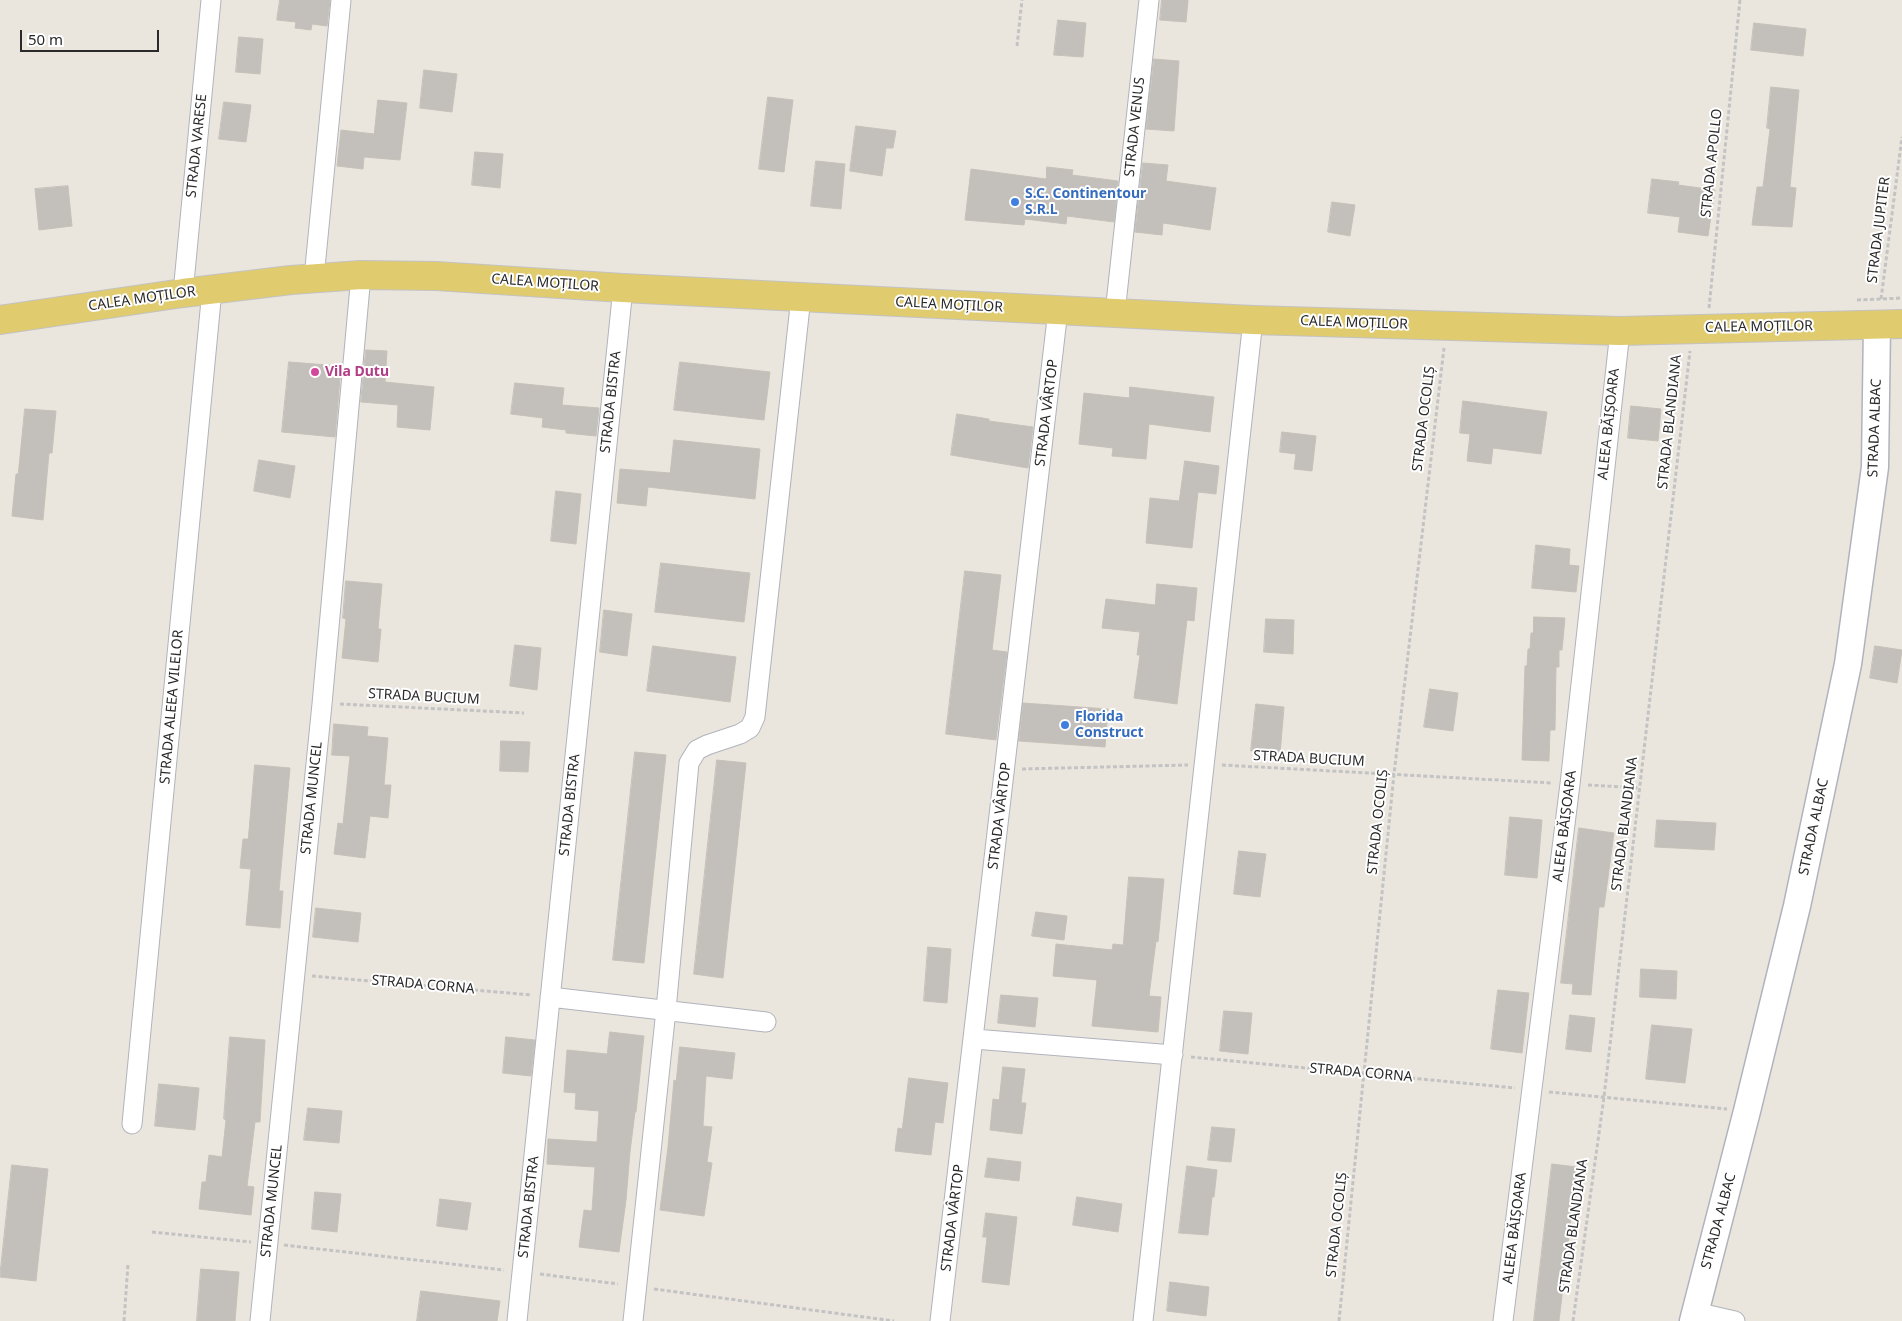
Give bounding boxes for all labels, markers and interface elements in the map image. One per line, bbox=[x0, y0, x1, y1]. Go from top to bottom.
scale bar bbox=[22, 20, 161, 52]
text: 50 m bbox=[28, 29, 63, 49]
street label: STRADA VENUS bbox=[1121, 76, 1149, 178]
street label: STRADA VARESE bbox=[183, 93, 211, 199]
street label: STRADA APOLLO bbox=[1698, 108, 1726, 218]
street label: STRADA JUPITER bbox=[1864, 176, 1894, 284]
place label: S.C. Continentour S.R.L bbox=[1025, 186, 1146, 218]
marker: S.C. Continentour S.R.L bbox=[1009, 196, 1021, 208]
street label: CALEA MOȚILOR bbox=[491, 271, 599, 295]
street label: CALEA MOȚILOR bbox=[87, 283, 197, 315]
street label: CALEA MOȚILOR bbox=[895, 294, 1003, 316]
street label: CALEA MOȚILOR bbox=[1300, 313, 1408, 333]
street label: CALEA MOȚILOR bbox=[1705, 318, 1813, 336]
street label: STRADA BISTRA bbox=[597, 350, 625, 454]
street label: STRADA BLANDIANA bbox=[1655, 354, 1685, 490]
street label: STRADA VÂRTOP bbox=[1032, 358, 1062, 468]
place label: Vila Dutu bbox=[325, 364, 389, 380]
street label: STRADA OCOLIȘ bbox=[1409, 365, 1439, 473]
marker: Vila Dutu bbox=[309, 366, 321, 378]
street label: ALEEA BĂIȘOARA bbox=[1595, 367, 1623, 481]
street label: STRADA ALBAC bbox=[1865, 378, 1885, 478]
street label: STRADA ALEEA VILELOR bbox=[157, 629, 187, 785]
street label: STRADA BUCIUM bbox=[368, 686, 480, 708]
place label: Florida Construct bbox=[1075, 709, 1144, 742]
marker: Florida Construct bbox=[1059, 719, 1071, 731]
street label: STRADA MUNCEL bbox=[298, 741, 326, 855]
street label: STRADA BUCIUM bbox=[1253, 748, 1365, 770]
street label: STRADA BISTRA bbox=[556, 753, 584, 857]
street label: STRADA BLANDIANA bbox=[1608, 756, 1642, 892]
street label: STRADA VÂRTOP bbox=[985, 761, 1015, 871]
street label: STRADA OCOLIȘ bbox=[1364, 768, 1392, 876]
street label: ALEEA BĂIȘOARA bbox=[1550, 769, 1580, 883]
street label: STRADA ALBAC bbox=[1796, 777, 1832, 877]
street label: STRADA CORNA bbox=[371, 972, 475, 998]
street label: STRADA CORNA bbox=[1309, 1060, 1413, 1086]
street label: STRADA MUNCEL bbox=[258, 1144, 286, 1258]
street label: STRADA BISTRA bbox=[515, 1155, 543, 1259]
street label: STRADA BLANDIANA bbox=[1556, 1158, 1592, 1294]
street label: STRADA VÂRTOP bbox=[938, 1163, 968, 1273]
street label: STRADA OCOLIȘ bbox=[1323, 1171, 1351, 1279]
street label: ALEEA BĂIȘOARA bbox=[1500, 1171, 1530, 1285]
street label: STRADA ALBAC bbox=[1698, 1171, 1740, 1271]

